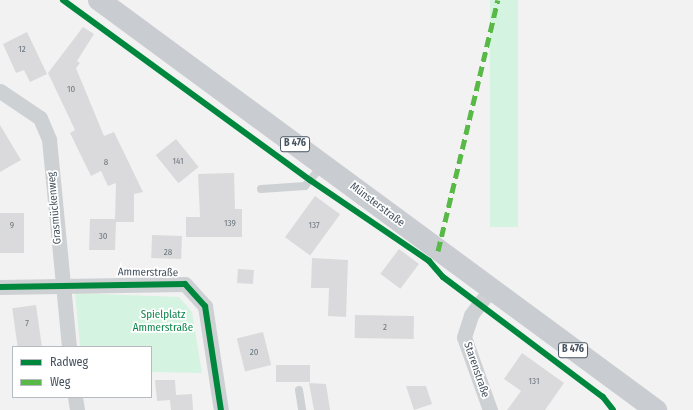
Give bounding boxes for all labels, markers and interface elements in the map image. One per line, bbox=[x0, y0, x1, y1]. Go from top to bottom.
house number: 12 bbox=[18, 44, 26, 54]
house number: 10 bbox=[67, 84, 75, 94]
road number: B 476 bbox=[280, 136, 310, 152]
house number: 141 bbox=[173, 156, 183, 166]
house number: 8 bbox=[104, 157, 108, 167]
street label: Grasmückenweg bbox=[45, 171, 65, 245]
street label: Münsterstraße bbox=[347, 180, 407, 230]
house number: 139 bbox=[224, 218, 236, 228]
house number: 9 bbox=[10, 220, 14, 230]
house number: 137 bbox=[308, 220, 320, 230]
house number: 30 bbox=[99, 231, 107, 241]
house number: 28 bbox=[164, 247, 172, 257]
street label: Ammerstraße bbox=[118, 266, 178, 280]
park label: Spielplatz Ammerstraße bbox=[133, 309, 193, 335]
house number: 7 bbox=[25, 318, 29, 328]
house number: 2 bbox=[383, 322, 387, 332]
street label: Starenstraße bbox=[460, 341, 492, 399]
road number: B 476 bbox=[558, 342, 588, 358]
legend bbox=[12, 346, 152, 398]
house number: 20 bbox=[250, 347, 258, 357]
text: Radweg bbox=[50, 355, 88, 369]
text: Weg bbox=[50, 375, 70, 389]
house number: 131 bbox=[529, 376, 539, 386]

